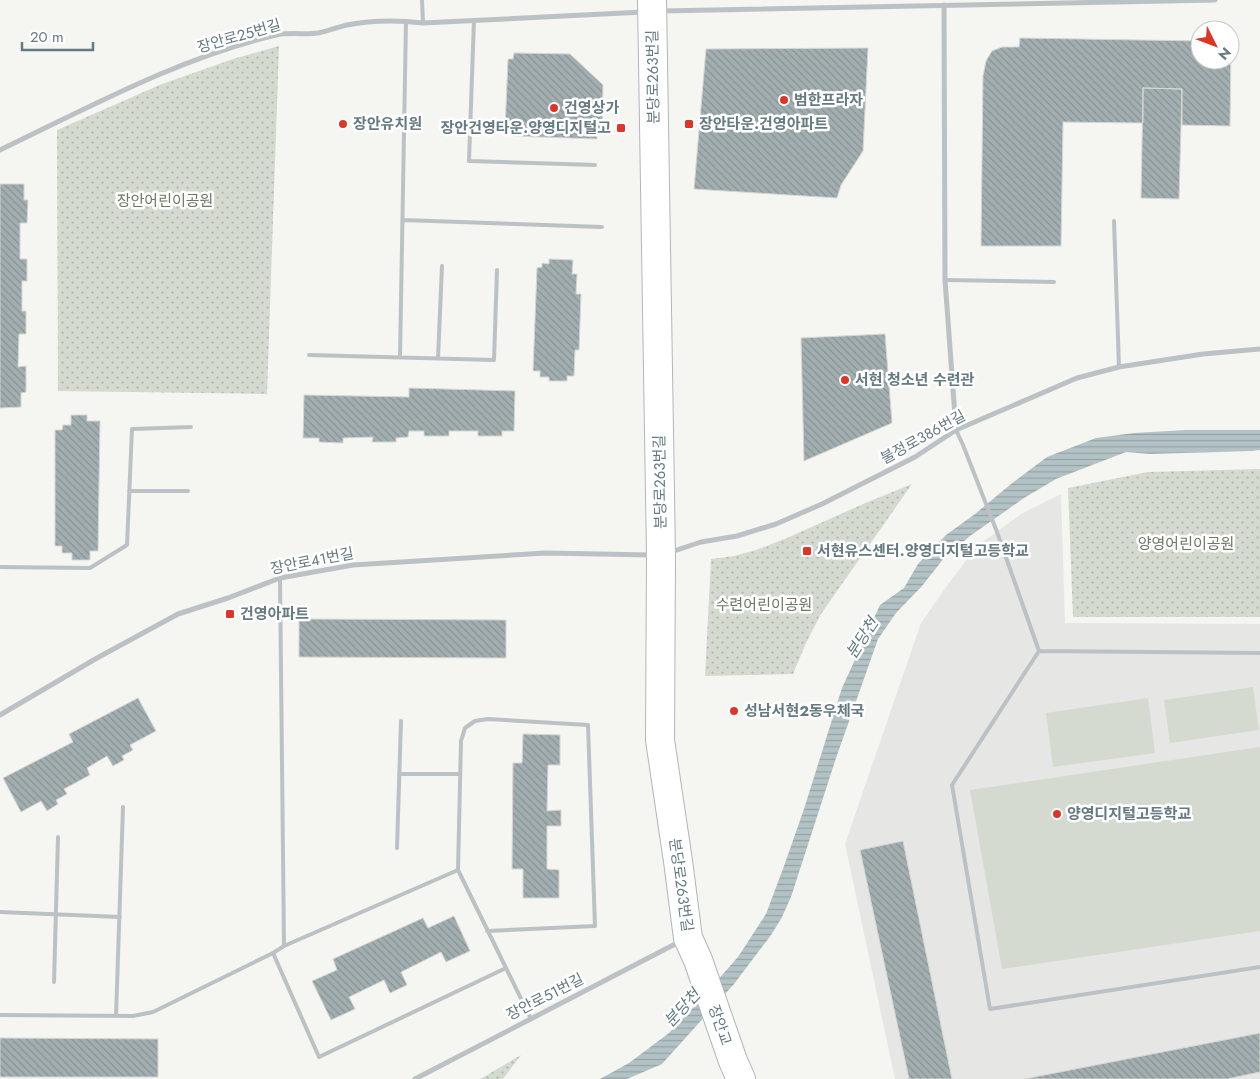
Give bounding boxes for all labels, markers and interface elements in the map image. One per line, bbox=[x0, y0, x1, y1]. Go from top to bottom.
street label: 장안로25번길 bbox=[195, 14, 283, 58]
scale bar bbox=[22, 20, 94, 52]
north arrow bbox=[1190, 20, 1240, 70]
text: 20 m bbox=[30, 26, 64, 48]
street label: 분당로263번길 bbox=[641, 30, 665, 124]
text: N bbox=[1214, 43, 1236, 65]
place label: 범한프라자 bbox=[794, 89, 863, 111]
marker: 범한프라자 bbox=[778, 94, 790, 106]
place label: 건영상가 bbox=[564, 97, 619, 119]
marker: 건영상가 bbox=[548, 102, 560, 114]
place label: 장안유치원 bbox=[353, 113, 422, 135]
place label: 장안타운.건영아파트 bbox=[699, 113, 828, 135]
place label: 장안건영타운.양영디지털고 bbox=[441, 117, 611, 139]
marker: 장안유치원 bbox=[337, 118, 349, 130]
marker: 장안타운.건영아파트 bbox=[683, 118, 695, 130]
marker: 장안건영타운.양영디지털고 bbox=[615, 122, 627, 134]
park label: 장안어린이공원 bbox=[117, 190, 213, 212]
place label: 서현 청소년 수련관 bbox=[855, 369, 975, 391]
marker: 서현 청소년 수련관 bbox=[839, 374, 851, 386]
street label: 불정로386번길 bbox=[877, 405, 969, 469]
street label: 분당로263번길 bbox=[648, 435, 672, 529]
park label: 양영어린이공원 bbox=[1138, 533, 1234, 555]
place label: 서현유스센터.양영디지털고등학교 bbox=[817, 540, 1029, 562]
street label: 장안로41번길 bbox=[268, 542, 356, 580]
marker: 서현유스센터.양영디지털고등학교 bbox=[801, 545, 813, 557]
park label: 수련어린이공원 bbox=[716, 594, 812, 616]
place label: 건영아파트 bbox=[240, 603, 309, 625]
marker: 건영아파트 bbox=[224, 608, 236, 620]
water label: 분당천 bbox=[840, 611, 885, 663]
place label: 성남서현2동우체국 bbox=[744, 700, 864, 722]
marker: 성남서현2동우체국 bbox=[728, 705, 740, 717]
place label: 양영디지털고등학교 bbox=[1067, 803, 1191, 825]
marker: 양영디지털고등학교 bbox=[1051, 808, 1063, 820]
street label: 분당로263번길 bbox=[664, 837, 698, 933]
street label: 장안로51번길 bbox=[502, 968, 588, 1026]
water label: 분당천 bbox=[659, 982, 707, 1032]
street label: 장안교 bbox=[703, 1002, 737, 1048]

